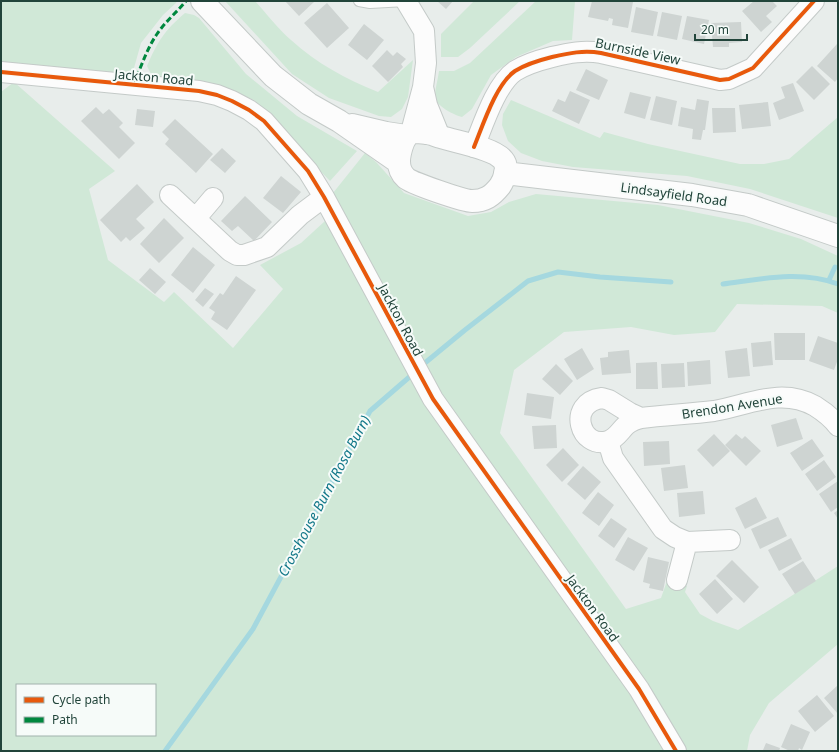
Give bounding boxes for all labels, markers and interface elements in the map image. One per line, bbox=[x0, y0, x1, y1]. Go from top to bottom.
scale bar bbox=[695, 16, 747, 42]
text: 20 m bbox=[701, 21, 729, 38]
street label: Burnside View bbox=[594, 33, 683, 69]
street label: Jackton Road bbox=[112, 64, 194, 89]
street label: Lindsayfield Road bbox=[620, 178, 728, 210]
street label: Jackton Road bbox=[374, 279, 428, 359]
street label: Brendon Avenue bbox=[680, 389, 784, 423]
water label: Crosshouse Burn (Rosa Burn) bbox=[273, 412, 374, 580]
street label: Jackton Road bbox=[561, 569, 624, 645]
legend bbox=[16, 684, 156, 736]
text: Cycle path bbox=[52, 691, 110, 708]
text: Path bbox=[52, 711, 78, 728]

